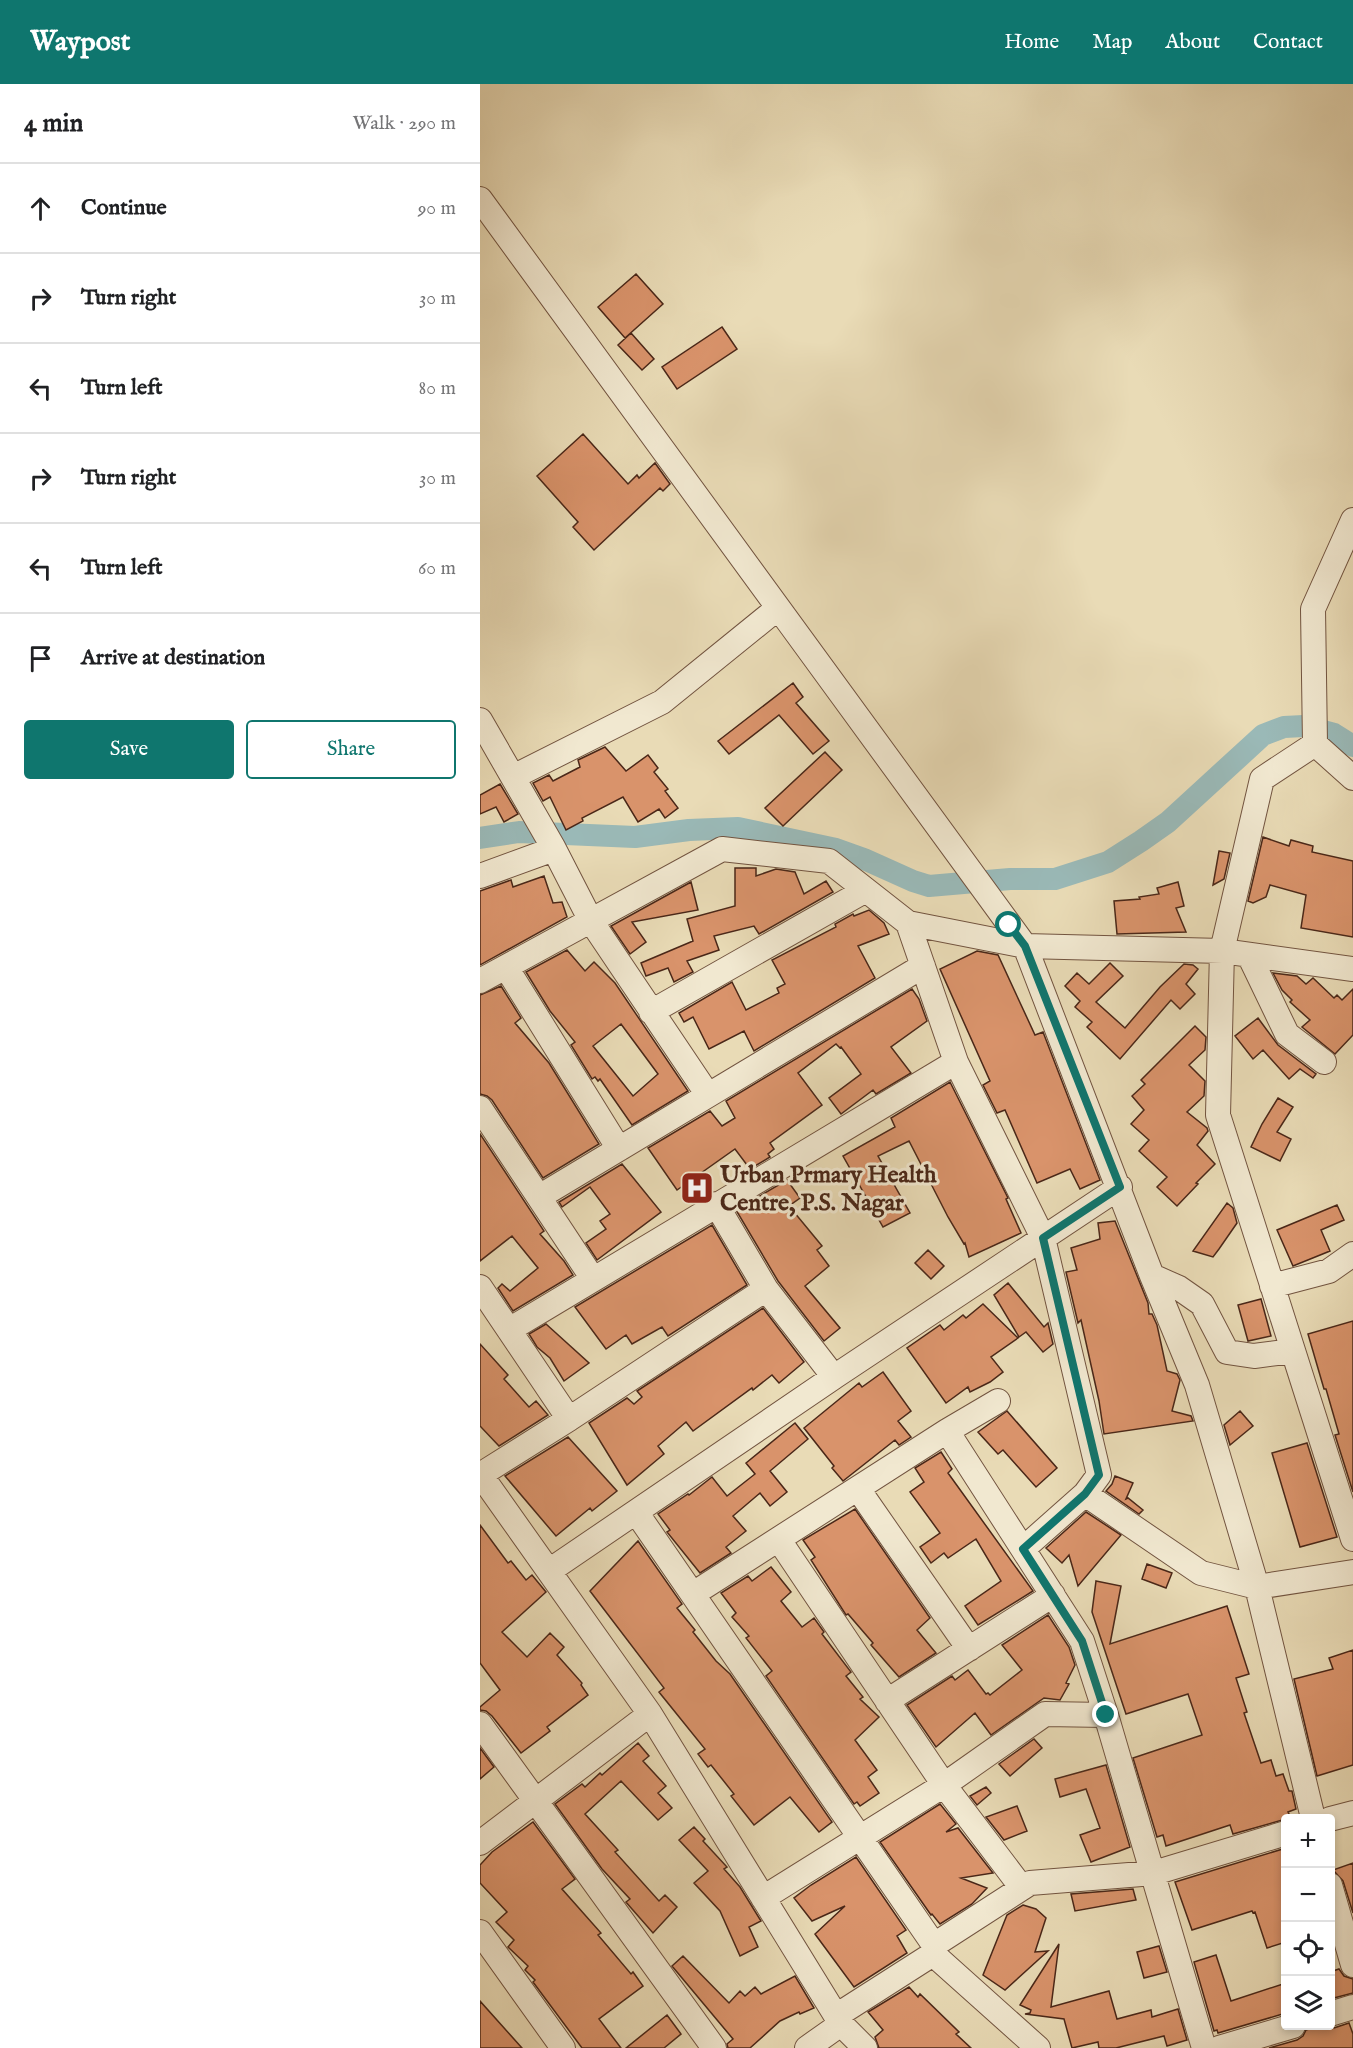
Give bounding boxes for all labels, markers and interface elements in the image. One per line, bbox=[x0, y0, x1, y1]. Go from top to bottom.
text: Waypost bbox=[30, 25, 130, 60]
text: Home bbox=[1004, 29, 1059, 56]
text: Map bbox=[1092, 29, 1132, 56]
text: About bbox=[1165, 29, 1220, 56]
text: Contact bbox=[1253, 29, 1323, 56]
text: 4 min bbox=[24, 107, 83, 140]
text: Walk · 290 m bbox=[352, 111, 456, 136]
icon: ahead bbox=[24, 192, 57, 225]
text: Continue bbox=[81, 194, 167, 222]
text: 90 m bbox=[418, 196, 456, 221]
icon: right bbox=[24, 282, 57, 315]
text: Turn right bbox=[81, 284, 176, 312]
text: 30 m bbox=[419, 286, 456, 311]
icon: left bbox=[24, 372, 57, 405]
text: Turn left bbox=[81, 374, 163, 402]
text: 80 m bbox=[419, 376, 456, 401]
icon: right bbox=[24, 462, 57, 495]
text: Turn right bbox=[81, 464, 176, 492]
text: 30 m bbox=[419, 466, 456, 491]
icon: left bbox=[24, 552, 57, 585]
text: Turn left bbox=[81, 554, 163, 582]
text: 60 m bbox=[418, 556, 456, 581]
icon: arrive bbox=[24, 642, 57, 675]
text: Arrive at destination bbox=[81, 644, 265, 672]
button: Save bbox=[24, 720, 234, 779]
button: Share bbox=[246, 720, 456, 779]
route start bbox=[995, 911, 1021, 937]
place label: Urban Prmary Health Centre, P.S. Nagar bbox=[719, 1160, 937, 1219]
hospital icon: Urban Prmary Health Centre, P.S. Nagar bbox=[679, 1170, 715, 1206]
route end bbox=[1092, 1701, 1118, 1727]
map controls bbox=[1281, 1814, 1335, 2030]
button: + bbox=[1281, 1814, 1335, 1868]
button: − bbox=[1281, 1868, 1335, 1922]
button: locate bbox=[1281, 1922, 1335, 1976]
button: layers bbox=[1281, 1976, 1335, 2030]

